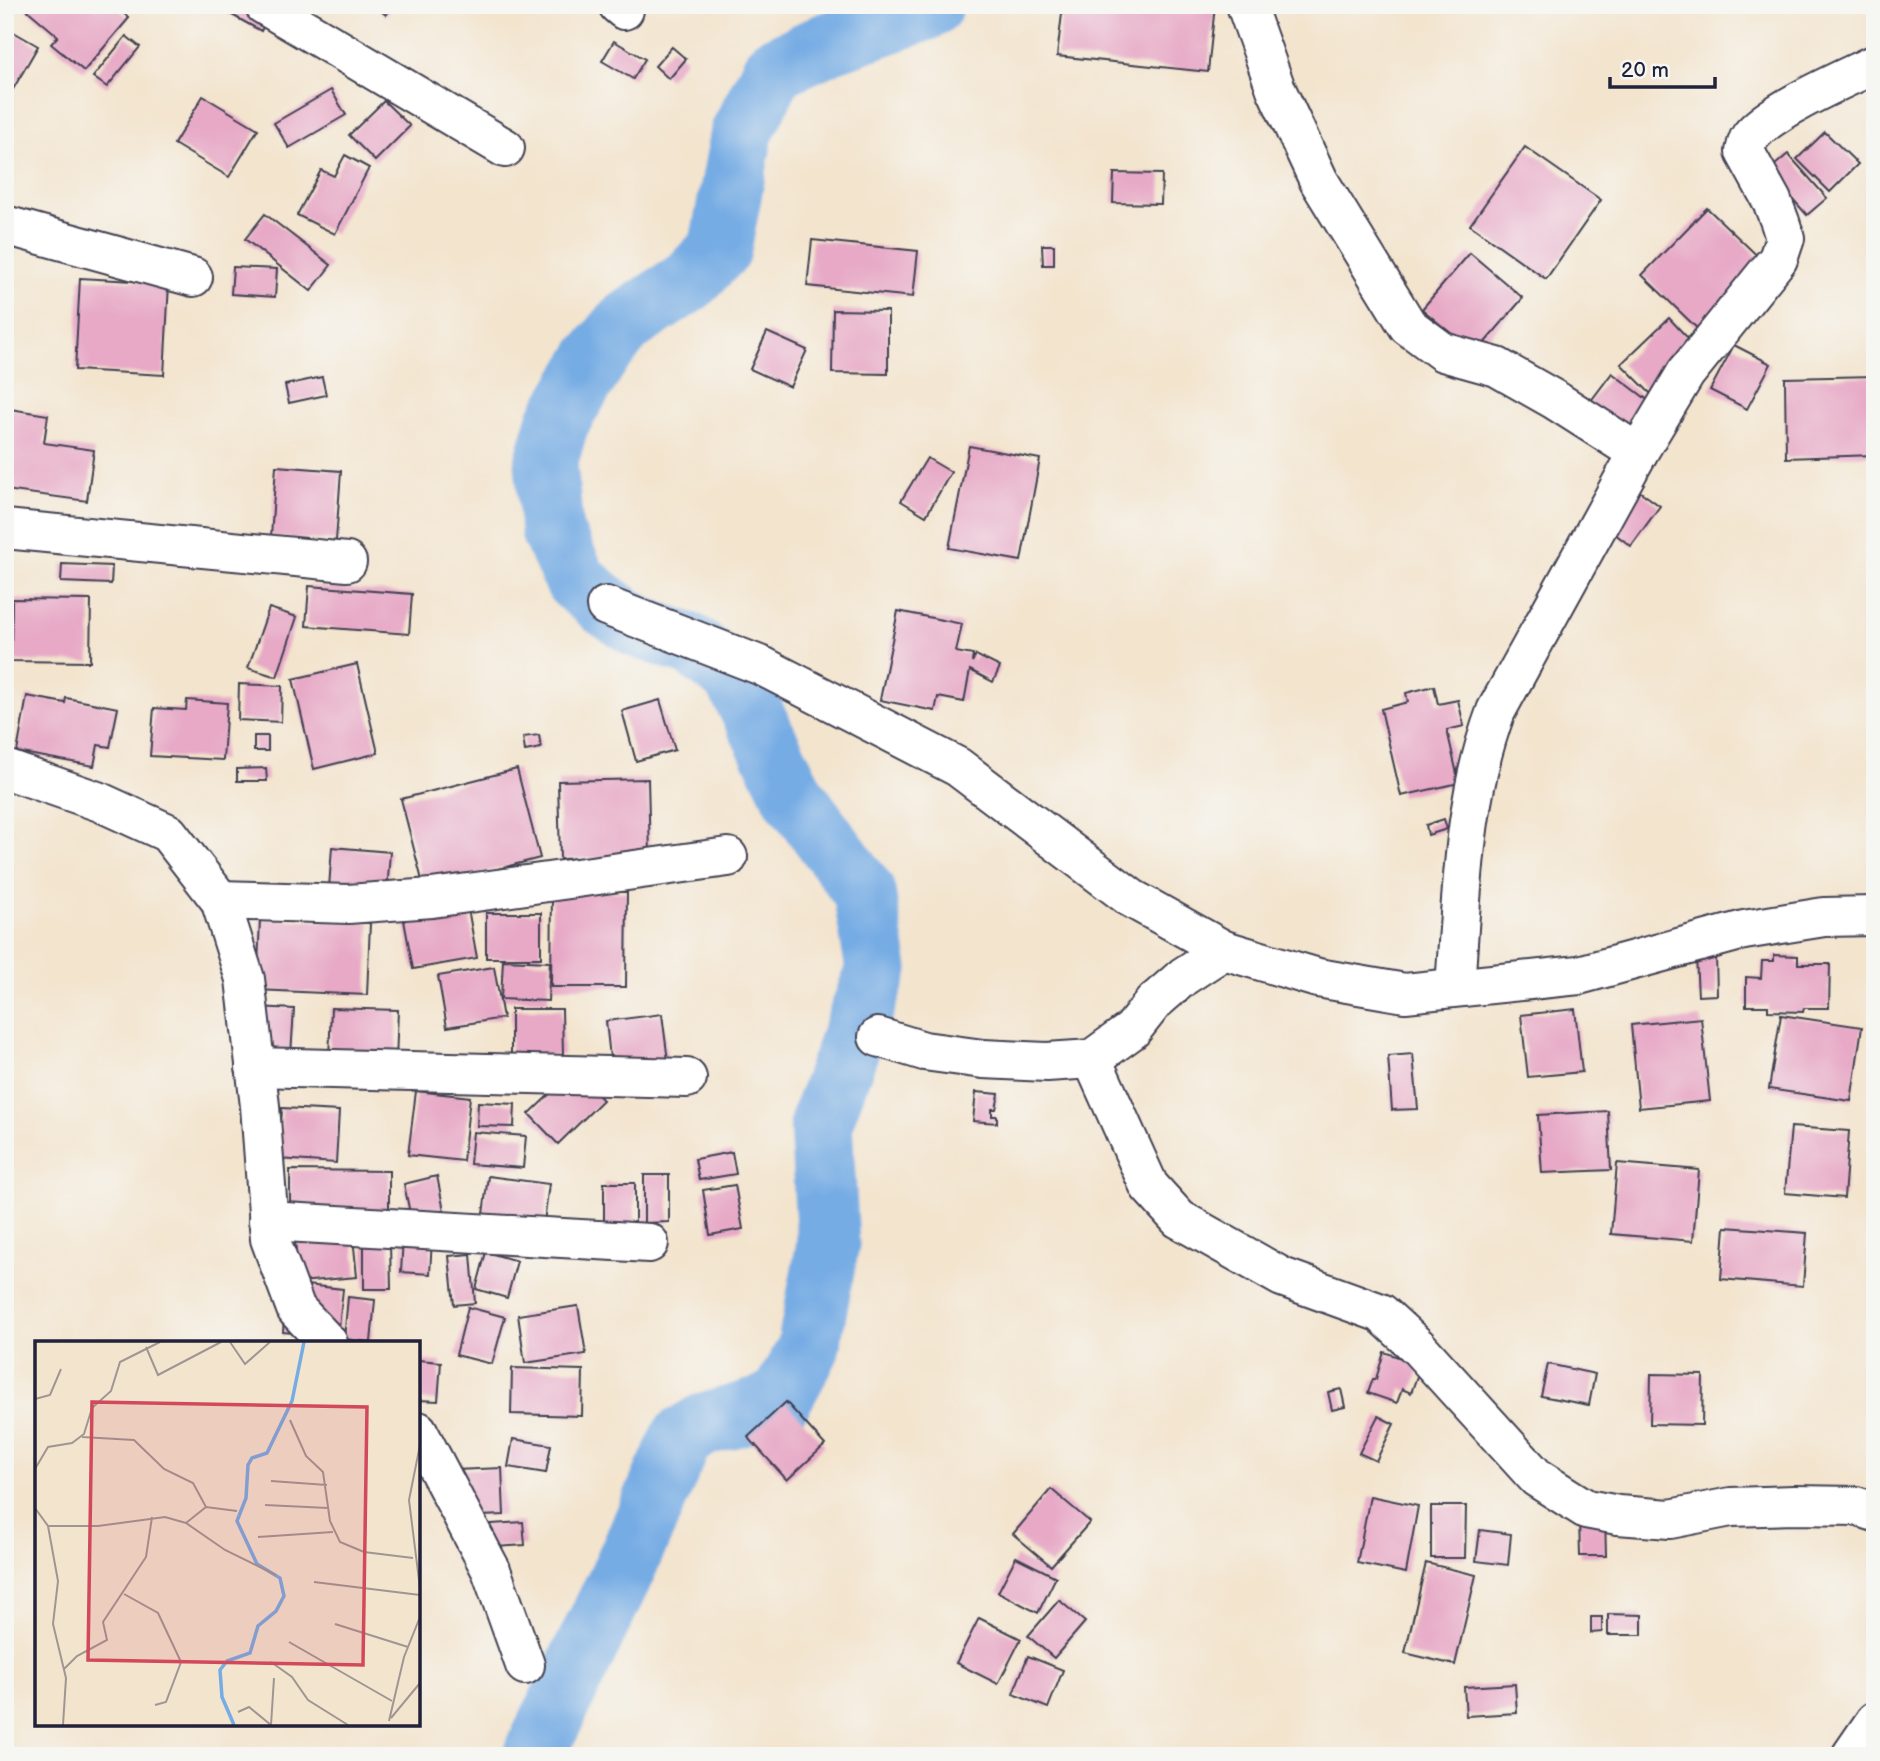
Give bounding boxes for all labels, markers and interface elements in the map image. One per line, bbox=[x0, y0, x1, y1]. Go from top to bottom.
scale bar bbox=[1610, 46, 1716, 90]
text: 20 m bbox=[1621, 58, 1669, 83]
inset map bbox=[35, 1341, 420, 1726]

